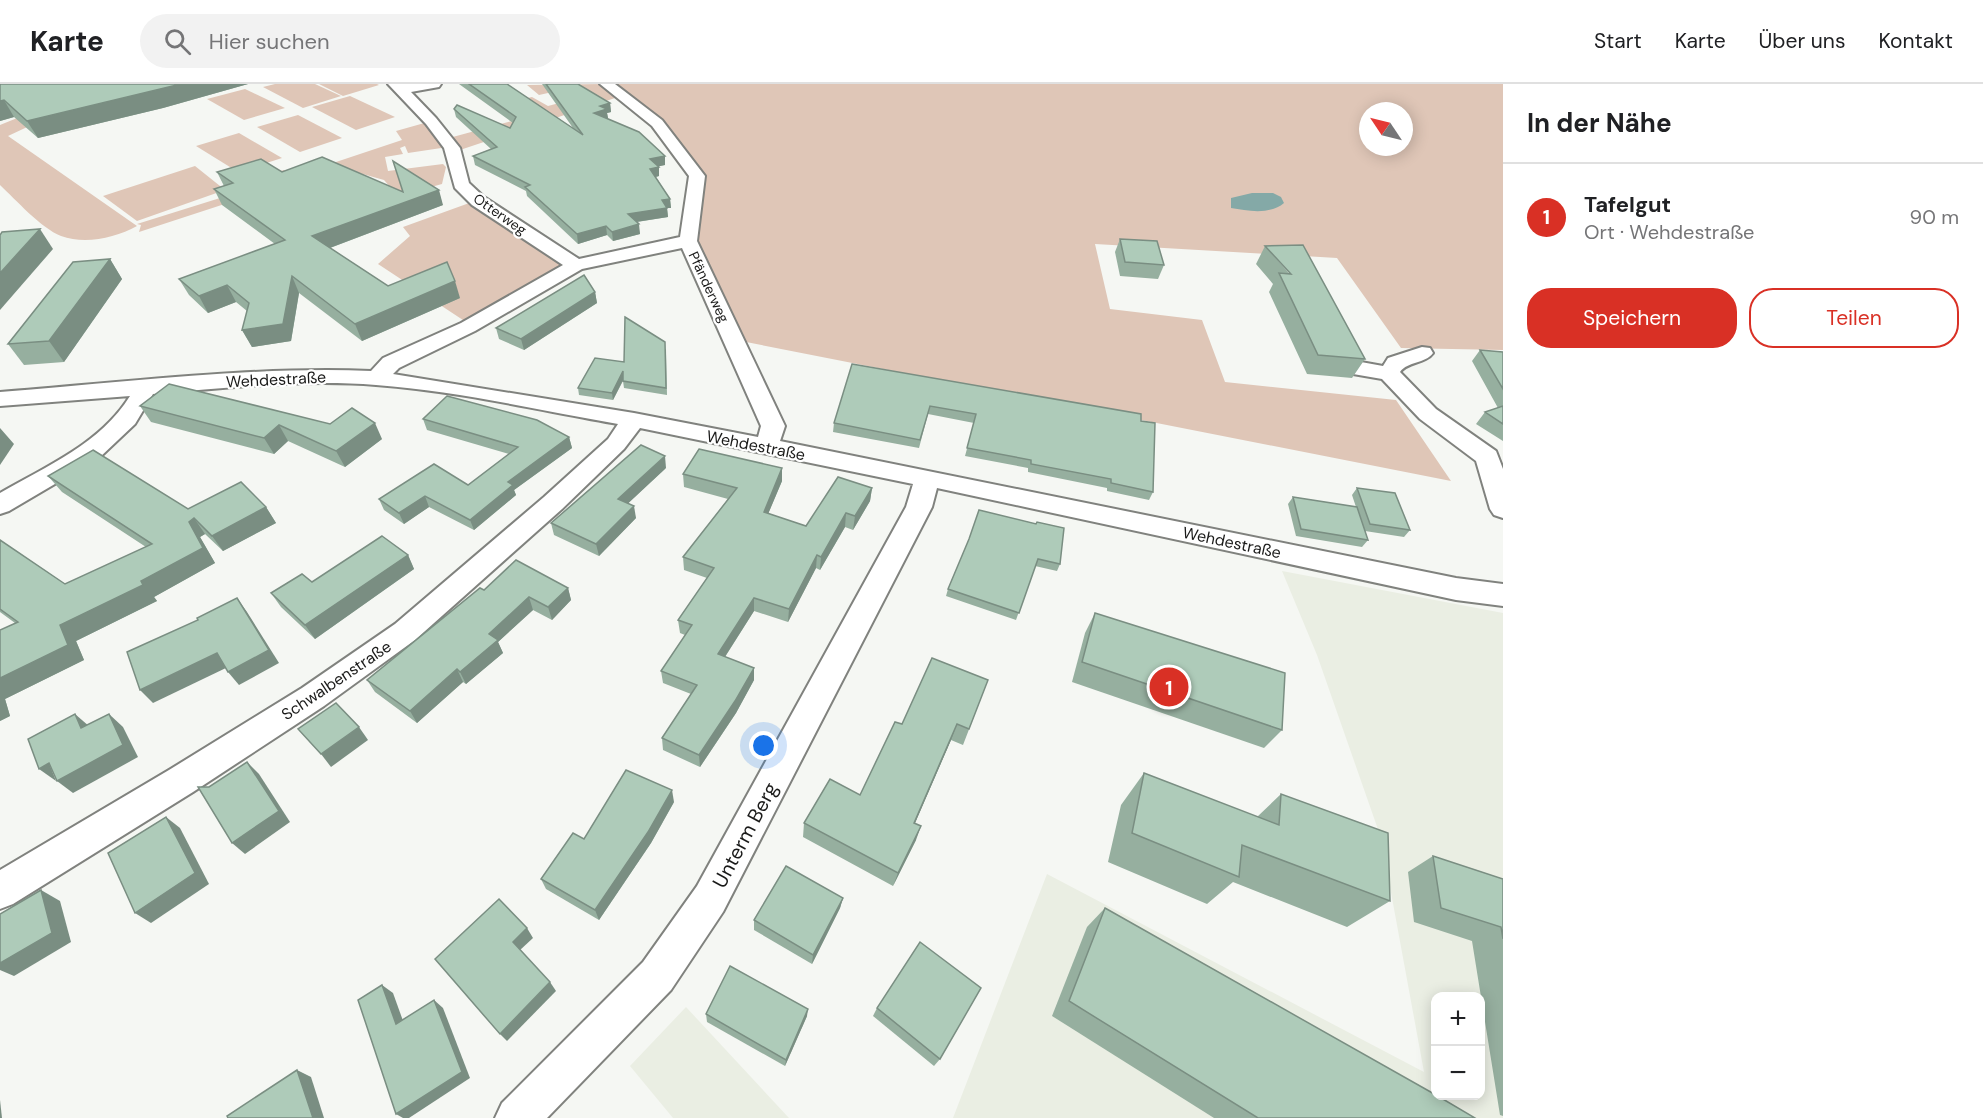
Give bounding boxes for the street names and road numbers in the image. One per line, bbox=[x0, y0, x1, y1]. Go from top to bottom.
street label: Otterweg bbox=[470, 189, 530, 239]
street label: Pfänderweg bbox=[685, 249, 733, 326]
street label: Wehdestraße bbox=[225, 366, 327, 393]
street label: Wehdestraße bbox=[705, 426, 807, 465]
street label: Wehdestraße bbox=[1181, 522, 1283, 563]
street label: Schwalbenstraße bbox=[277, 636, 395, 725]
street label: Unterm Berg bbox=[706, 778, 784, 892]

